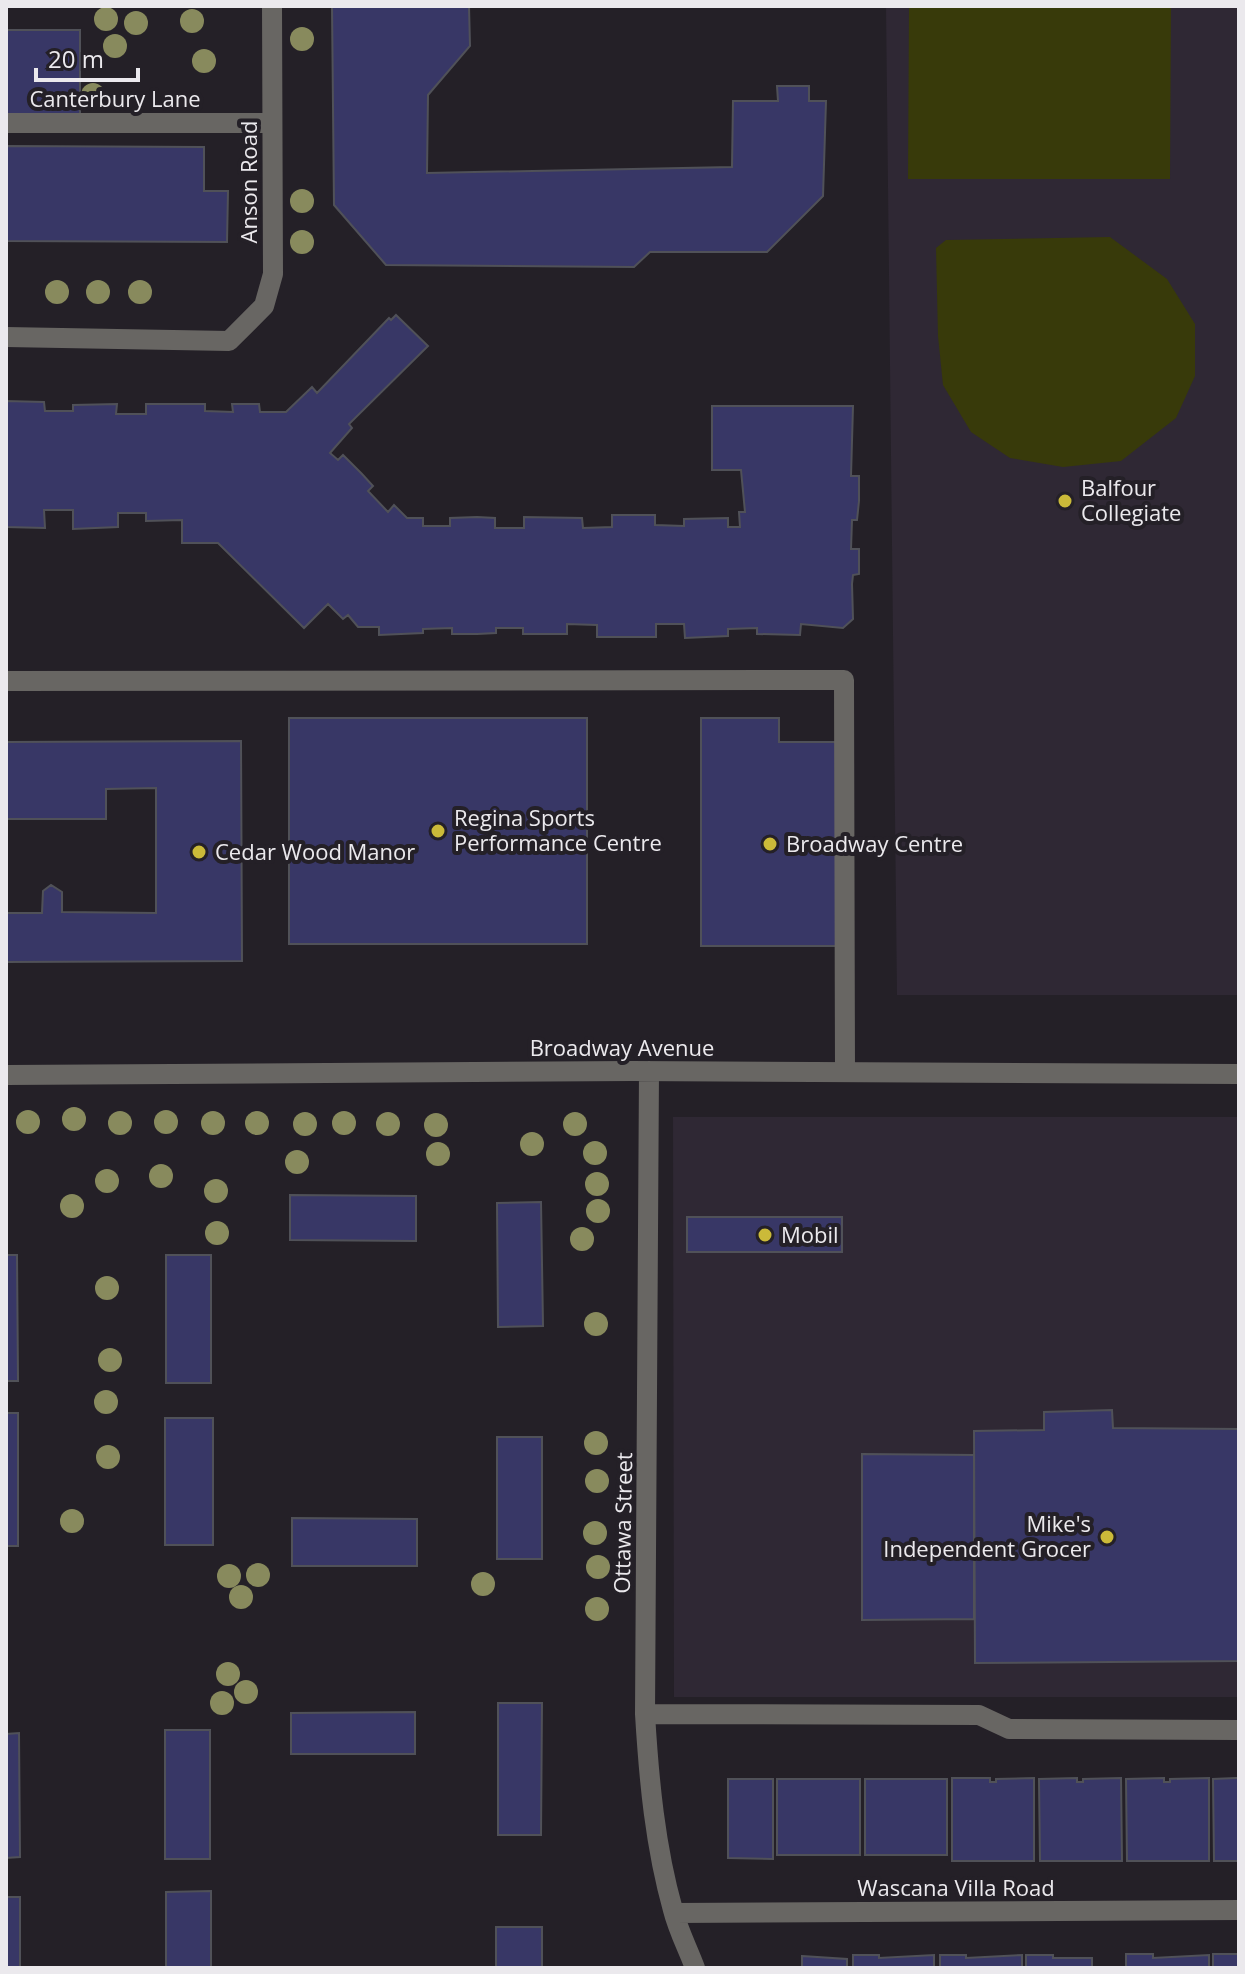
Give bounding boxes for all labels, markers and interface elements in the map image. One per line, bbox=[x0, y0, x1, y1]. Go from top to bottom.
scale bar bbox=[36, 32, 138, 82]
text: 20 m bbox=[48, 42, 104, 75]
street label: Canterbury Lane bbox=[30, 83, 201, 113]
street label: Anson Road bbox=[233, 121, 263, 243]
place label: Balfour Collegiate bbox=[1081, 472, 1181, 527]
marker: Balfour Collegiate bbox=[1056, 492, 1074, 510]
place label: Regina Sports Performance Centre bbox=[454, 802, 662, 857]
marker: Regina Sports Performance Centre bbox=[429, 822, 447, 840]
place label: Broadway Centre bbox=[786, 828, 963, 858]
marker: Broadway Centre bbox=[761, 835, 779, 853]
place label: Cedar Wood Manor bbox=[215, 836, 415, 866]
marker: Cedar Wood Manor bbox=[190, 843, 208, 861]
street label: Broadway Avenue bbox=[530, 1032, 714, 1062]
place label: Mobil bbox=[781, 1219, 839, 1249]
marker: Mobil bbox=[756, 1226, 774, 1244]
street label: Ottawa Street bbox=[606, 1452, 638, 1594]
place label: Mike's Independent Grocer bbox=[883, 1508, 1091, 1563]
marker: Mike's Independent Grocer bbox=[1098, 1528, 1116, 1546]
street label: Wascana Villa Road bbox=[857, 1872, 1055, 1902]

